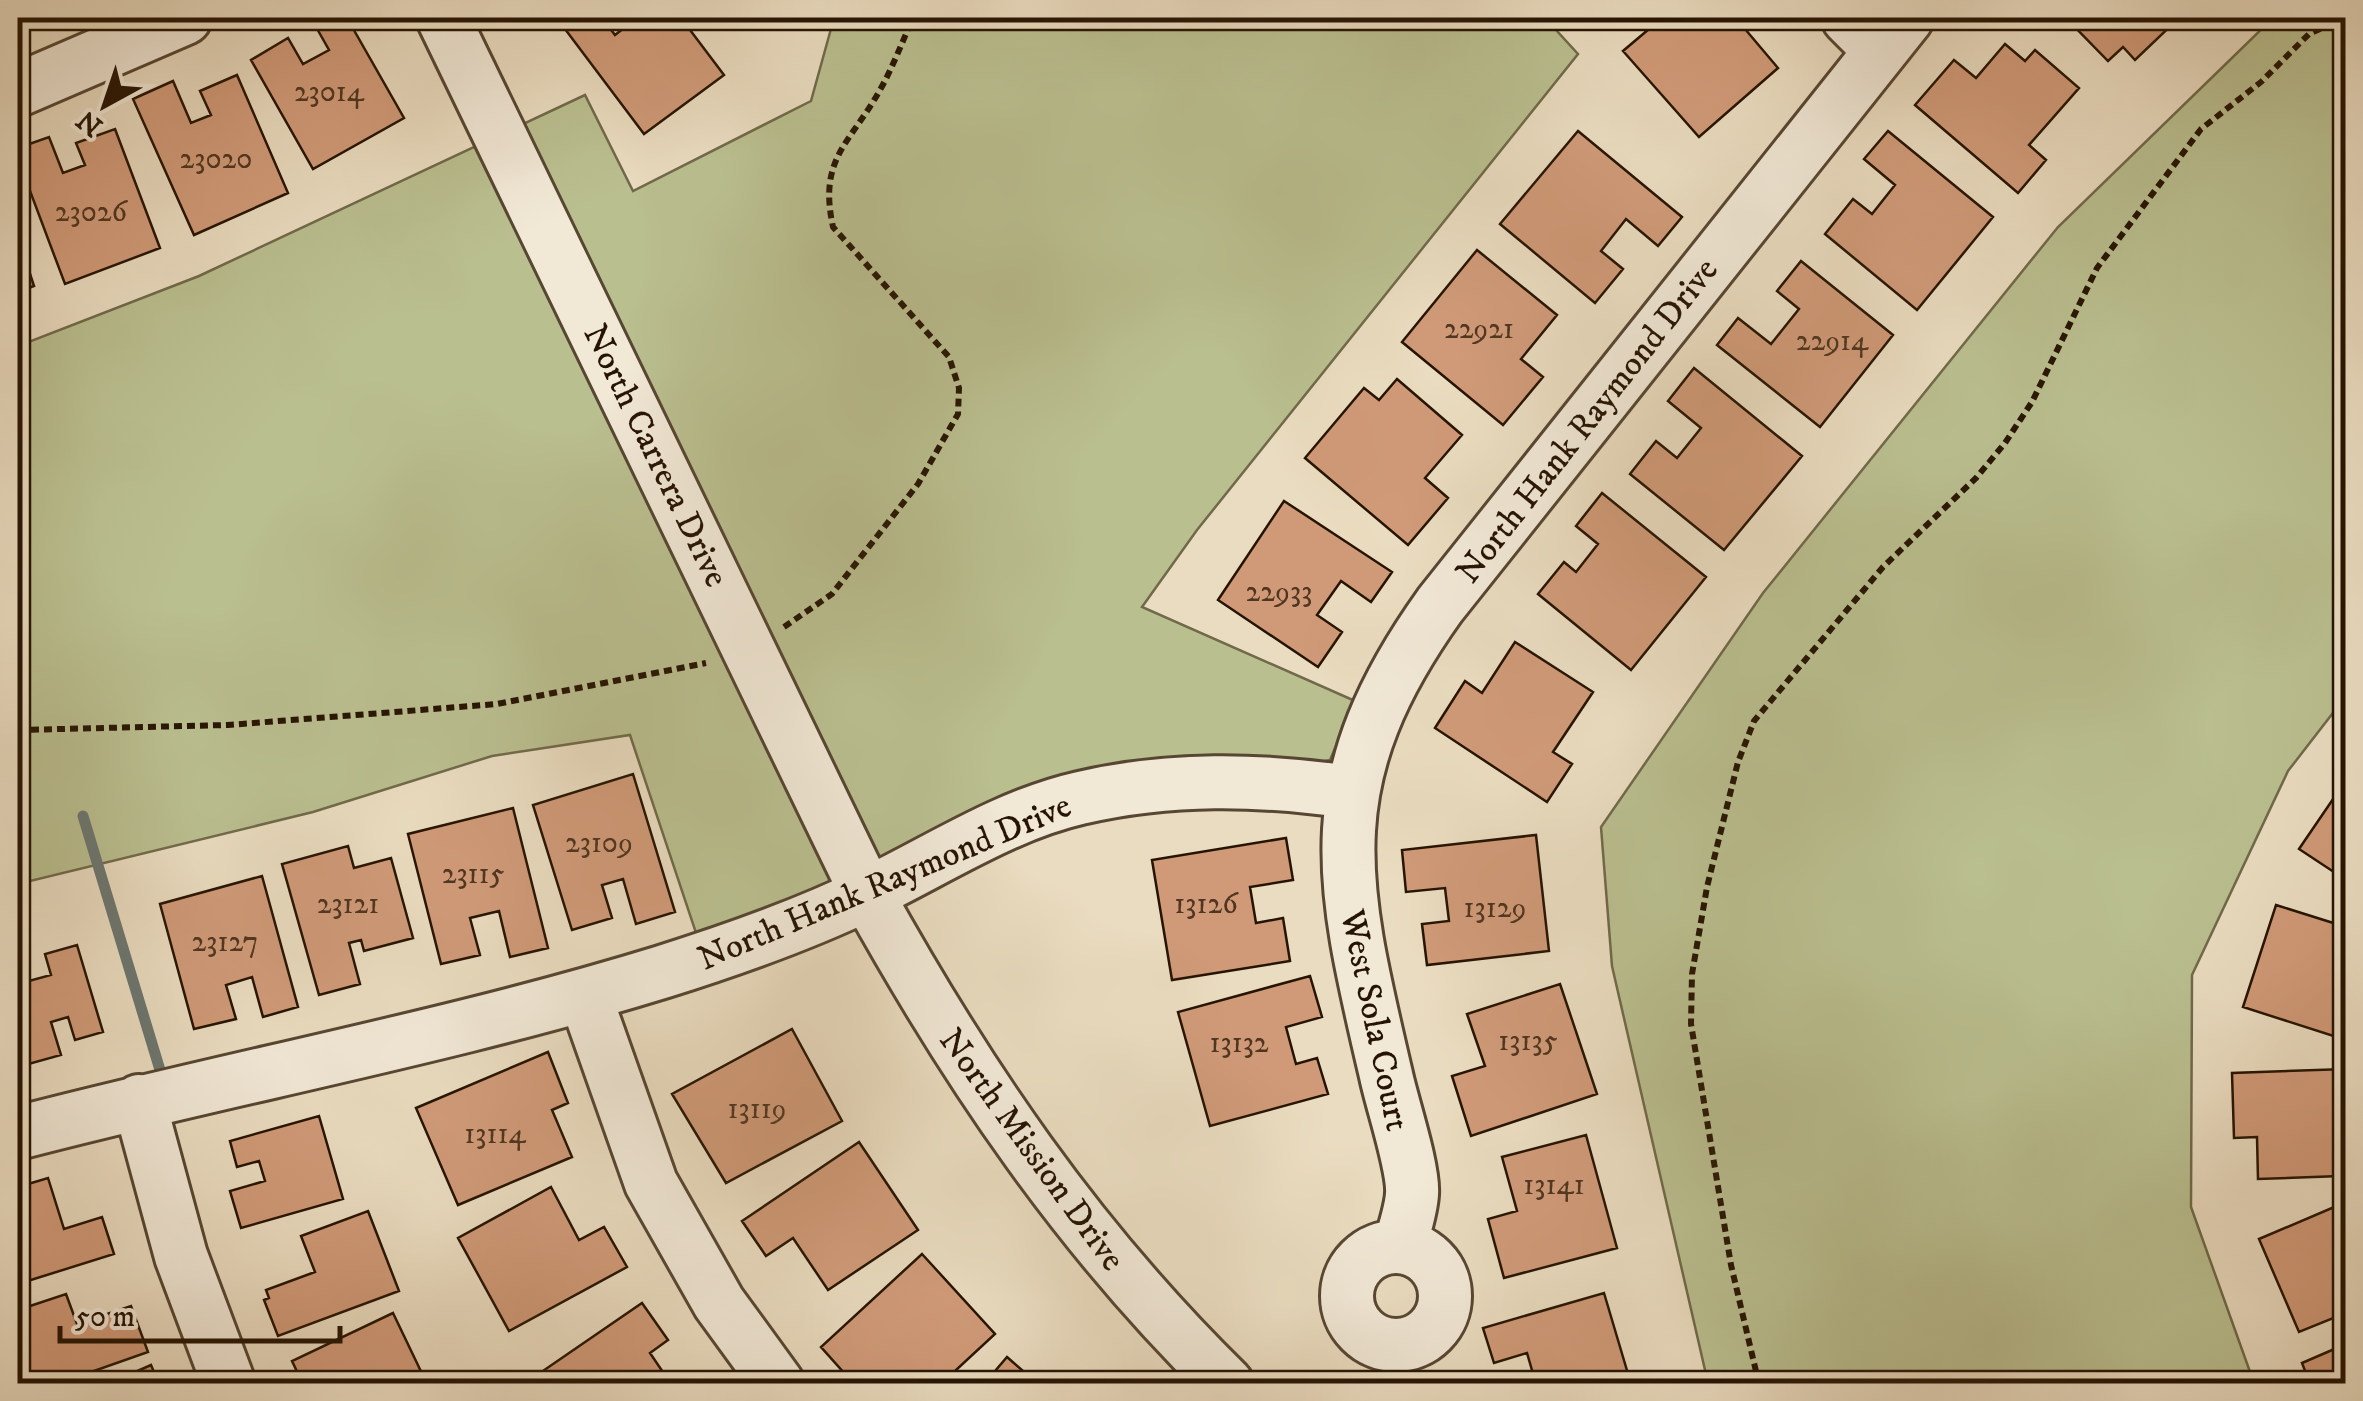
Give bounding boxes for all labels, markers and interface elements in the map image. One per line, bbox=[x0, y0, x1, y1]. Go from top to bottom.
north arrow bbox=[55, 55, 155, 155]
house number: 23014 bbox=[294, 74, 365, 111]
text: N bbox=[70, 102, 110, 144]
house number: 23020 bbox=[180, 141, 252, 178]
house number: 23026 bbox=[55, 194, 129, 231]
street label: North Hank Raymond Drive bbox=[1447, 250, 1728, 593]
house number: 22921 bbox=[1444, 311, 1514, 348]
street label: North Carrera Drive bbox=[573, 317, 738, 595]
house number: 22914 bbox=[1796, 323, 1869, 360]
house number: 22933 bbox=[1246, 574, 1312, 611]
street label: North Hank Raymond Drive bbox=[692, 784, 1078, 981]
house number: 23109 bbox=[565, 825, 633, 862]
house number: 23115 bbox=[442, 856, 504, 893]
house number: 23121 bbox=[317, 886, 379, 923]
house number: 13126 bbox=[1174, 886, 1239, 923]
house number: 13129 bbox=[1464, 890, 1526, 927]
street label: West Sola Court bbox=[1329, 905, 1419, 1135]
house number: 23127 bbox=[192, 924, 258, 961]
street label: North Mission Drive bbox=[929, 1020, 1134, 1280]
house number: 13135 bbox=[1498, 1023, 1558, 1060]
house number: 13132 bbox=[1209, 1025, 1269, 1062]
house number: 13119 bbox=[727, 1091, 787, 1128]
house number: 13114 bbox=[464, 1116, 526, 1153]
house number: 13141 bbox=[1523, 1167, 1585, 1204]
scale bar bbox=[60, 1281, 340, 1343]
text: 50 m bbox=[75, 1299, 135, 1336]

